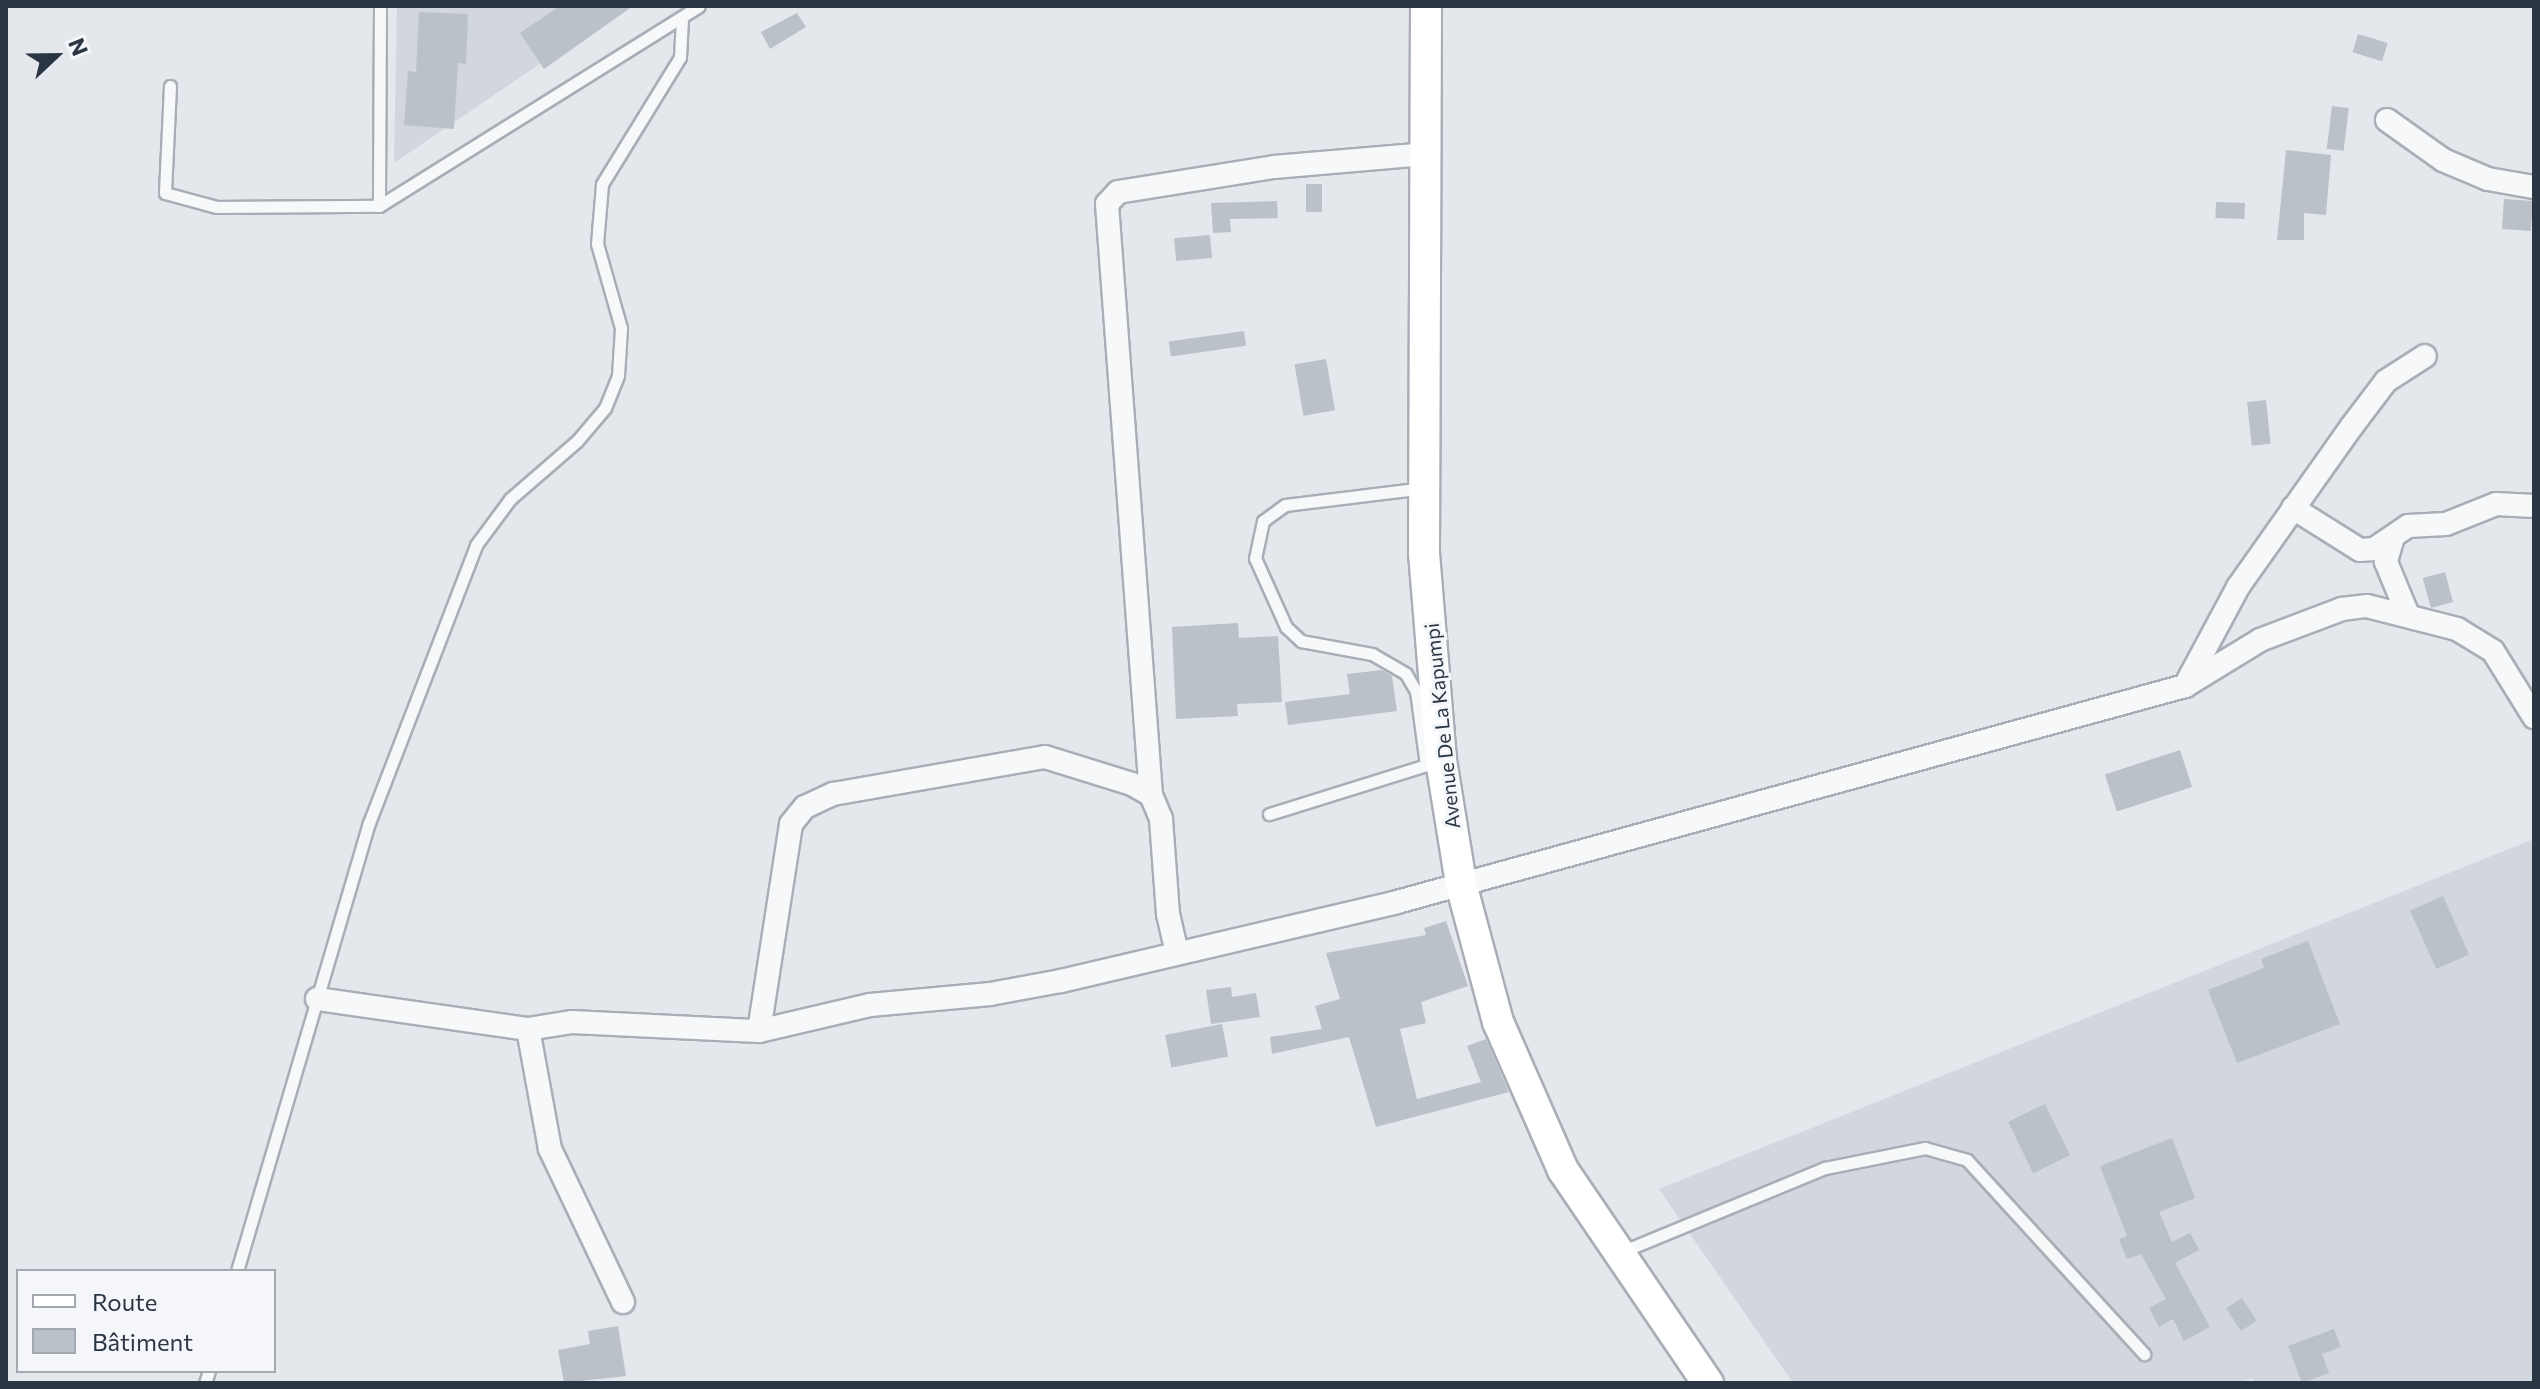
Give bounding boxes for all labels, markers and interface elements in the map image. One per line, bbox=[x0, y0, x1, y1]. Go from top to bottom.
north arrow bbox=[16, 16, 96, 96]
text: N bbox=[63, 34, 94, 60]
street label: Avenue De La Kapumpi bbox=[1419, 622, 1465, 830]
legend bbox=[16, 1269, 276, 1373]
text: Route bbox=[92, 1287, 157, 1316]
text: Bâtiment bbox=[92, 1327, 193, 1356]

